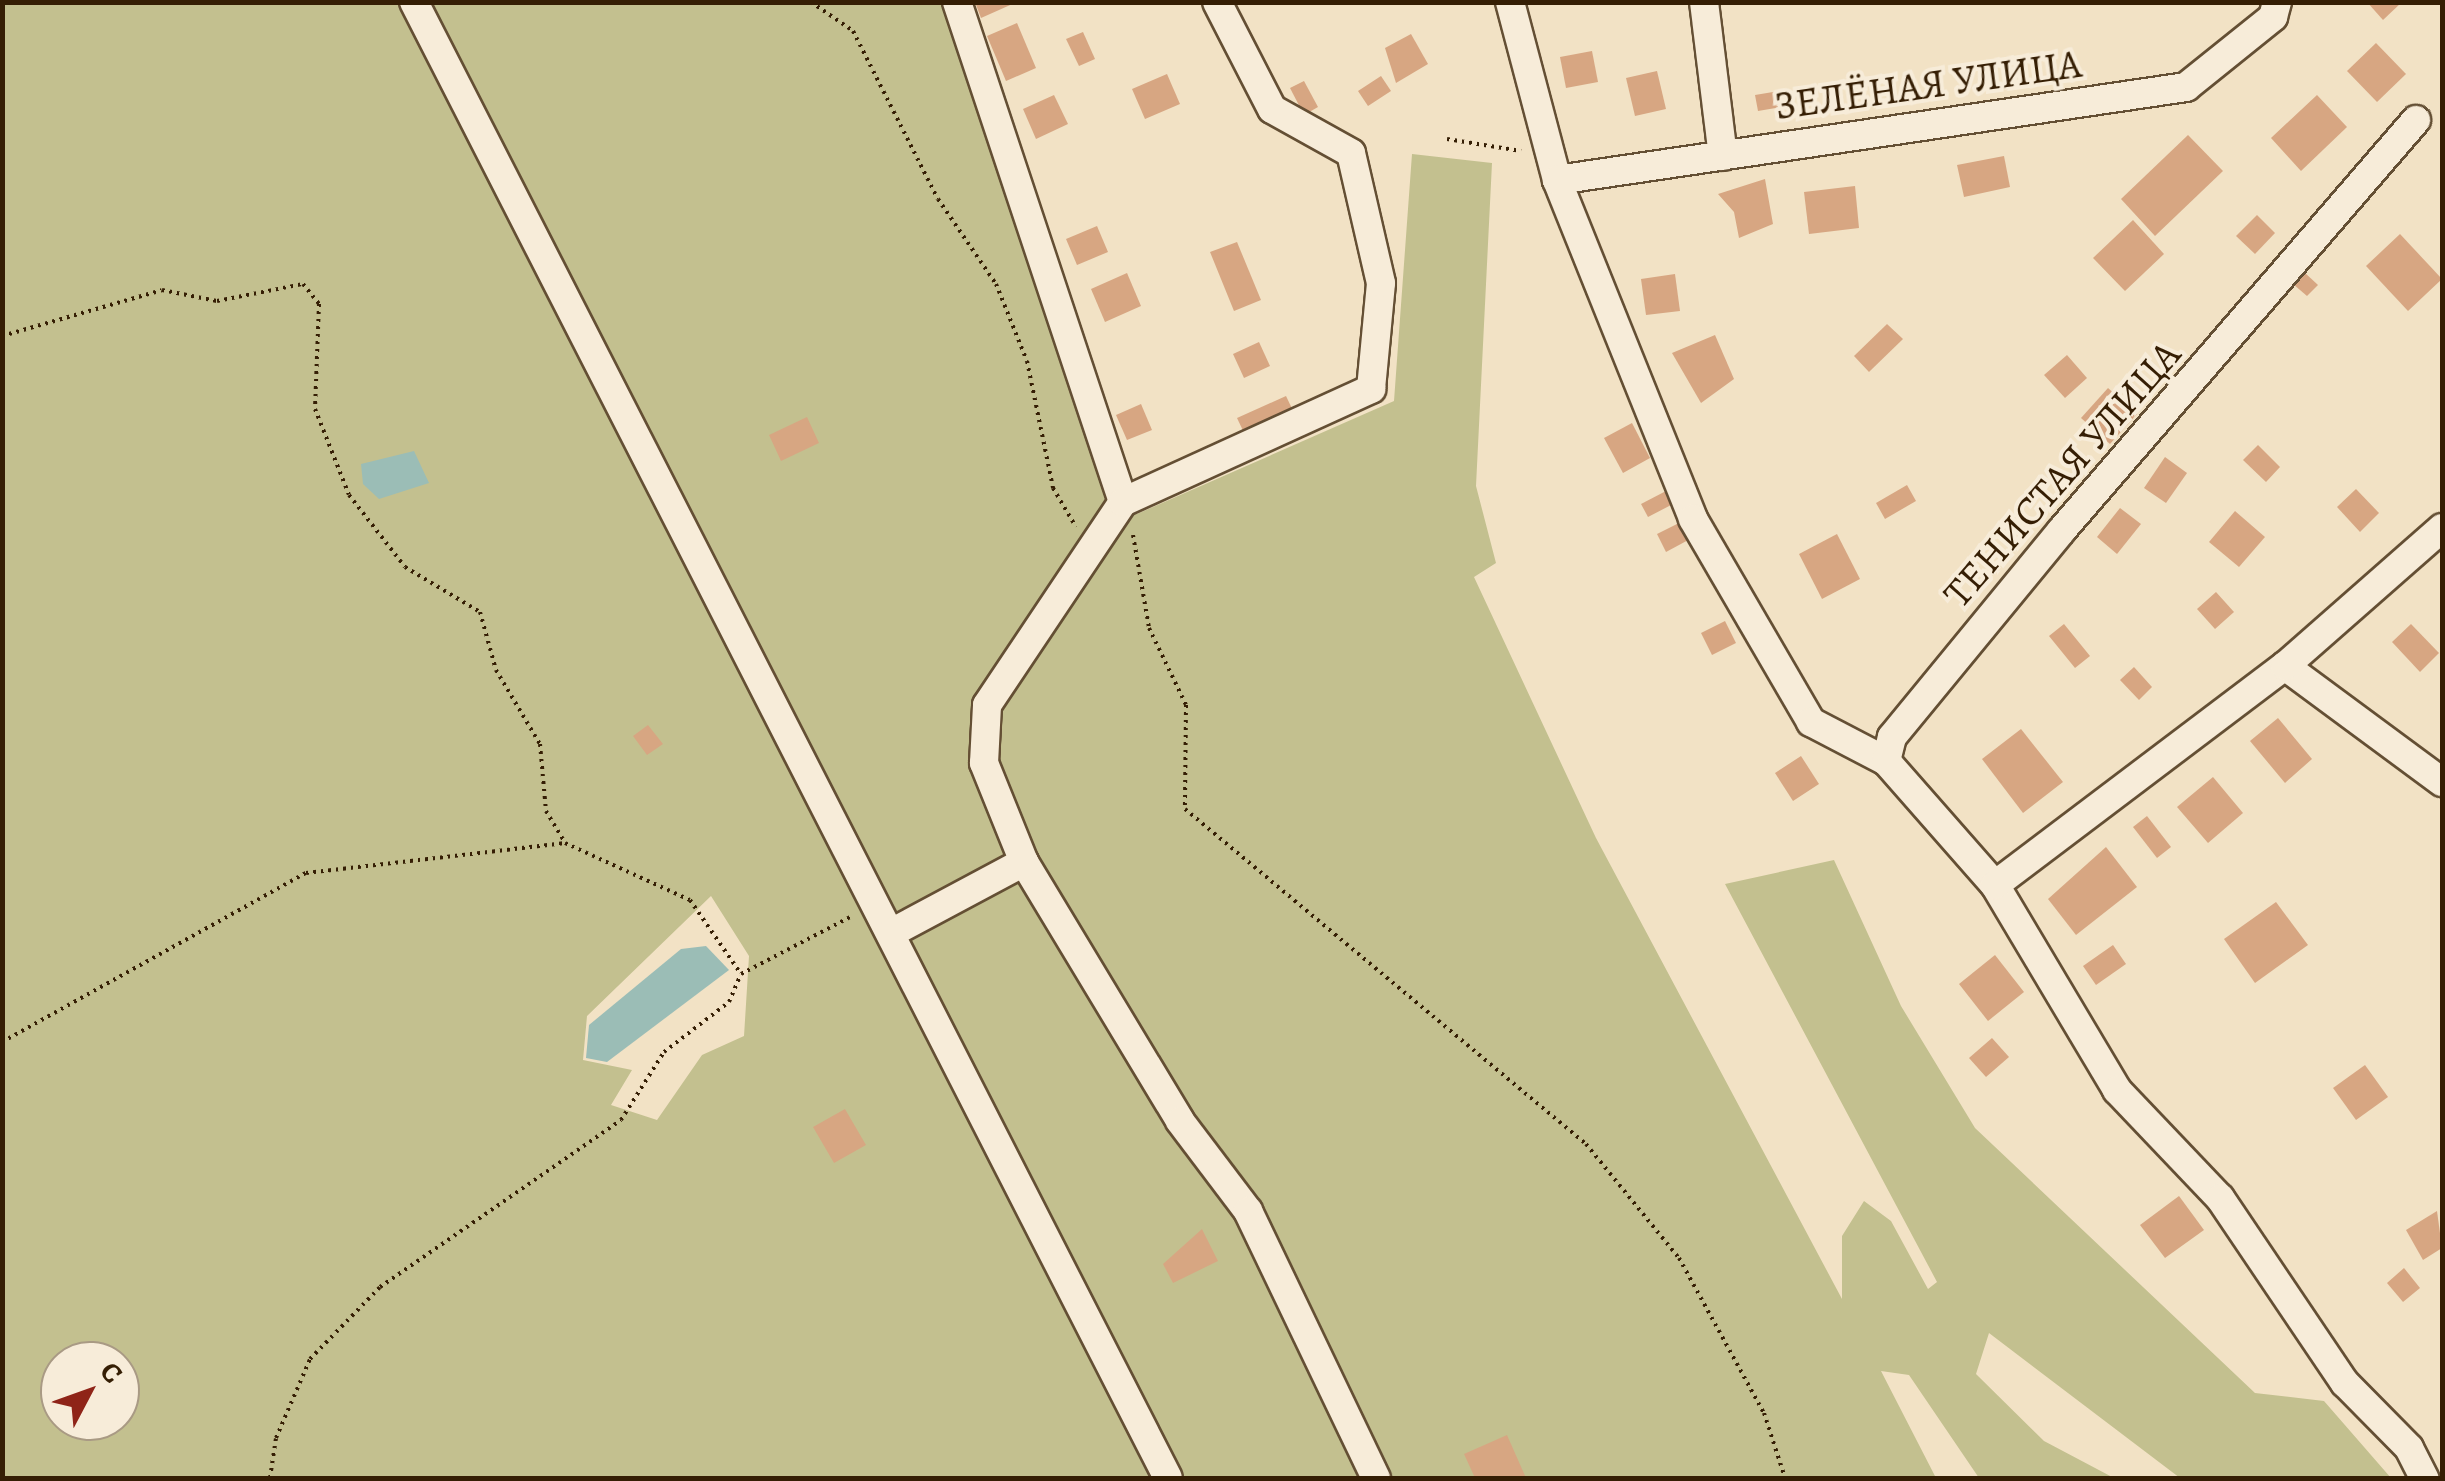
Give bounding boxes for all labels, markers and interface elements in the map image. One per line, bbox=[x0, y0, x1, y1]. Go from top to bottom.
street label: ЗЕЛЁНАЯ УЛИЦА bbox=[1771, 40, 2085, 130]
street label: ТЕНИСТАЯ УЛИЦА bbox=[1933, 331, 2191, 617]
north arrow bbox=[40, 1341, 140, 1441]
text: С bbox=[91, 1354, 131, 1392]

